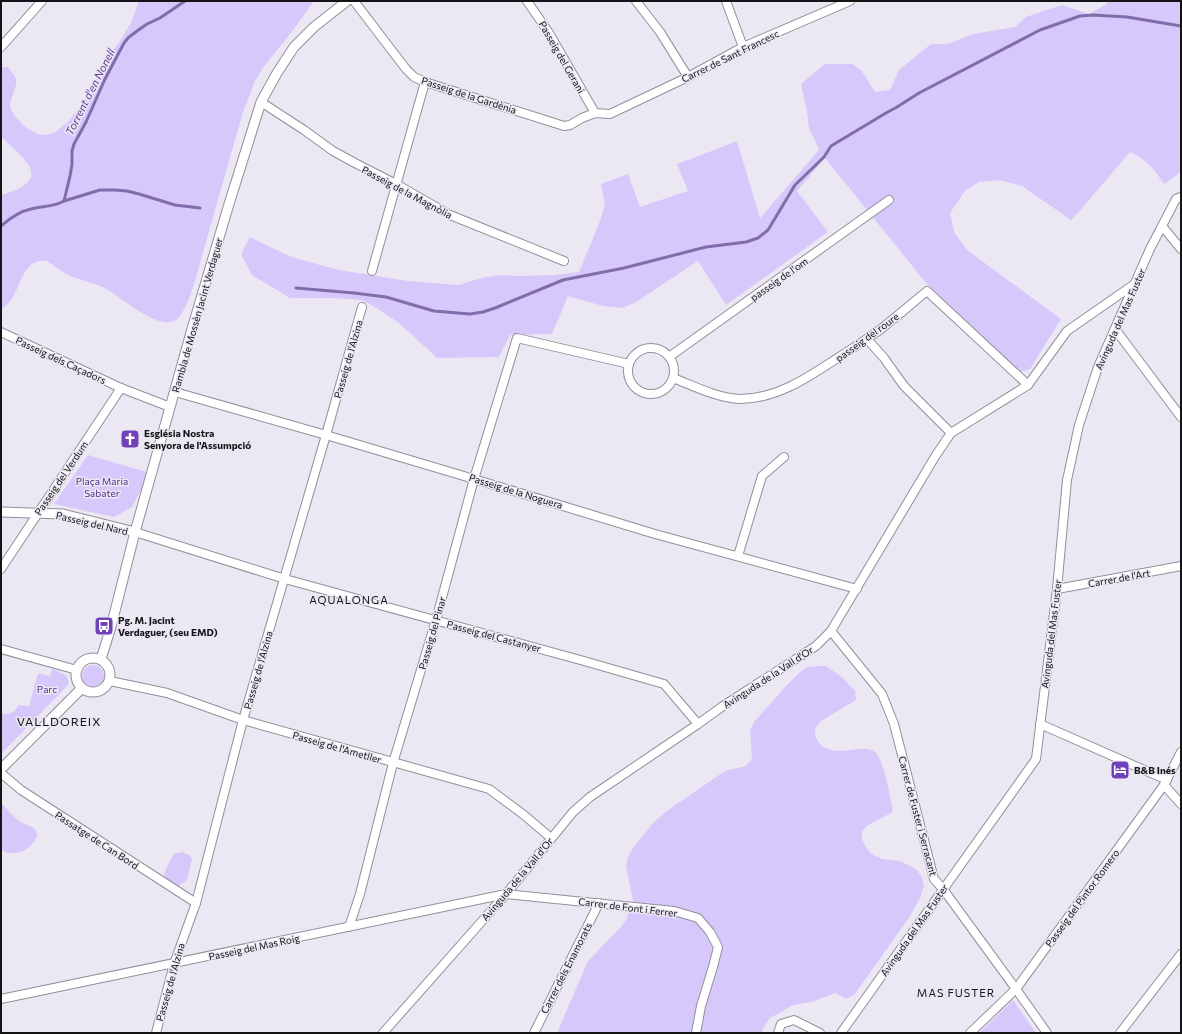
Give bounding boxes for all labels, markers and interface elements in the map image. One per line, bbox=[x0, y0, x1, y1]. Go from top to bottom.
street label: Passeig del Gerani bbox=[536, 19, 588, 95]
street label: Carrer de Sant Francesc bbox=[679, 27, 781, 85]
water label: Torrent d'en Nonell bbox=[62, 46, 117, 137]
street label: Passeig de la Gardènia bbox=[420, 74, 518, 116]
street label: Passeig de la Magnòlia bbox=[360, 163, 454, 221]
street label: Rambla de Mossèn Jacint Verdaguer bbox=[169, 236, 225, 394]
street label: passeig de l'om bbox=[748, 255, 810, 303]
street label: Avinguda del Mas Fuster bbox=[1092, 267, 1148, 371]
street label: passeig del roure bbox=[833, 310, 901, 364]
street label: Passeig de l'Alzina bbox=[331, 319, 365, 399]
street label: Passeig dels Caçadors bbox=[14, 334, 108, 386]
place label: Església Nostra Senyora de l'Assumpció bbox=[144, 427, 251, 451]
church icon: Església Nostra Senyora de l'Assumpció bbox=[119, 428, 141, 450]
street label: Passeig del Verdum bbox=[32, 439, 90, 517]
street label: Passeig de la Noguera bbox=[468, 471, 564, 511]
park label: Plaça Maria Sabater bbox=[76, 475, 128, 499]
street label: Passeig del Nard bbox=[55, 509, 129, 537]
street label: Carrer de l'Art bbox=[1087, 567, 1151, 589]
street label: Avinguda del Mas Fuster bbox=[1038, 579, 1064, 689]
district label: AQUALONGA bbox=[309, 593, 389, 606]
street label: Passeig del Pinar bbox=[416, 595, 448, 671]
place label: Pg. M. Jacint Verdaguer, (seu EMD) bbox=[118, 614, 218, 638]
bus stop icon: Pg. M. Jacint Verdaguer, (seu EMD) bbox=[93, 615, 115, 637]
street label: Passeig del Castanyer bbox=[446, 618, 542, 654]
street label: Passeig de l'Alzina bbox=[241, 630, 275, 710]
street label: Avinguda de la Vall d'Or bbox=[721, 643, 815, 711]
park label: Parc bbox=[37, 683, 57, 695]
district label: VALLDOREIX bbox=[17, 714, 101, 728]
street label: Passeig de l'Ametller bbox=[291, 729, 383, 765]
street label: Carrer de Fuster i Serracant bbox=[896, 755, 940, 877]
hotel icon: B&B Inés bbox=[1109, 759, 1131, 781]
place label: B&B Inés bbox=[1134, 764, 1176, 776]
street label: Passatge de Can Bord bbox=[53, 809, 141, 872]
street label: Avinguda de la Vall d'Or bbox=[479, 835, 555, 923]
street label: Passeig del Pintor Romero bbox=[1042, 847, 1122, 949]
street label: Avinguda del Mas Fuster bbox=[878, 882, 950, 978]
street label: Carrer de Font i Ferrer bbox=[578, 895, 678, 919]
street label: Carrer dels Enamorats bbox=[538, 920, 594, 1016]
street label: Passeig del Mas Roig bbox=[207, 931, 301, 963]
street label: Passeig de l'Alzina bbox=[153, 942, 187, 1022]
district label: MAS FUSTER bbox=[917, 986, 995, 999]

